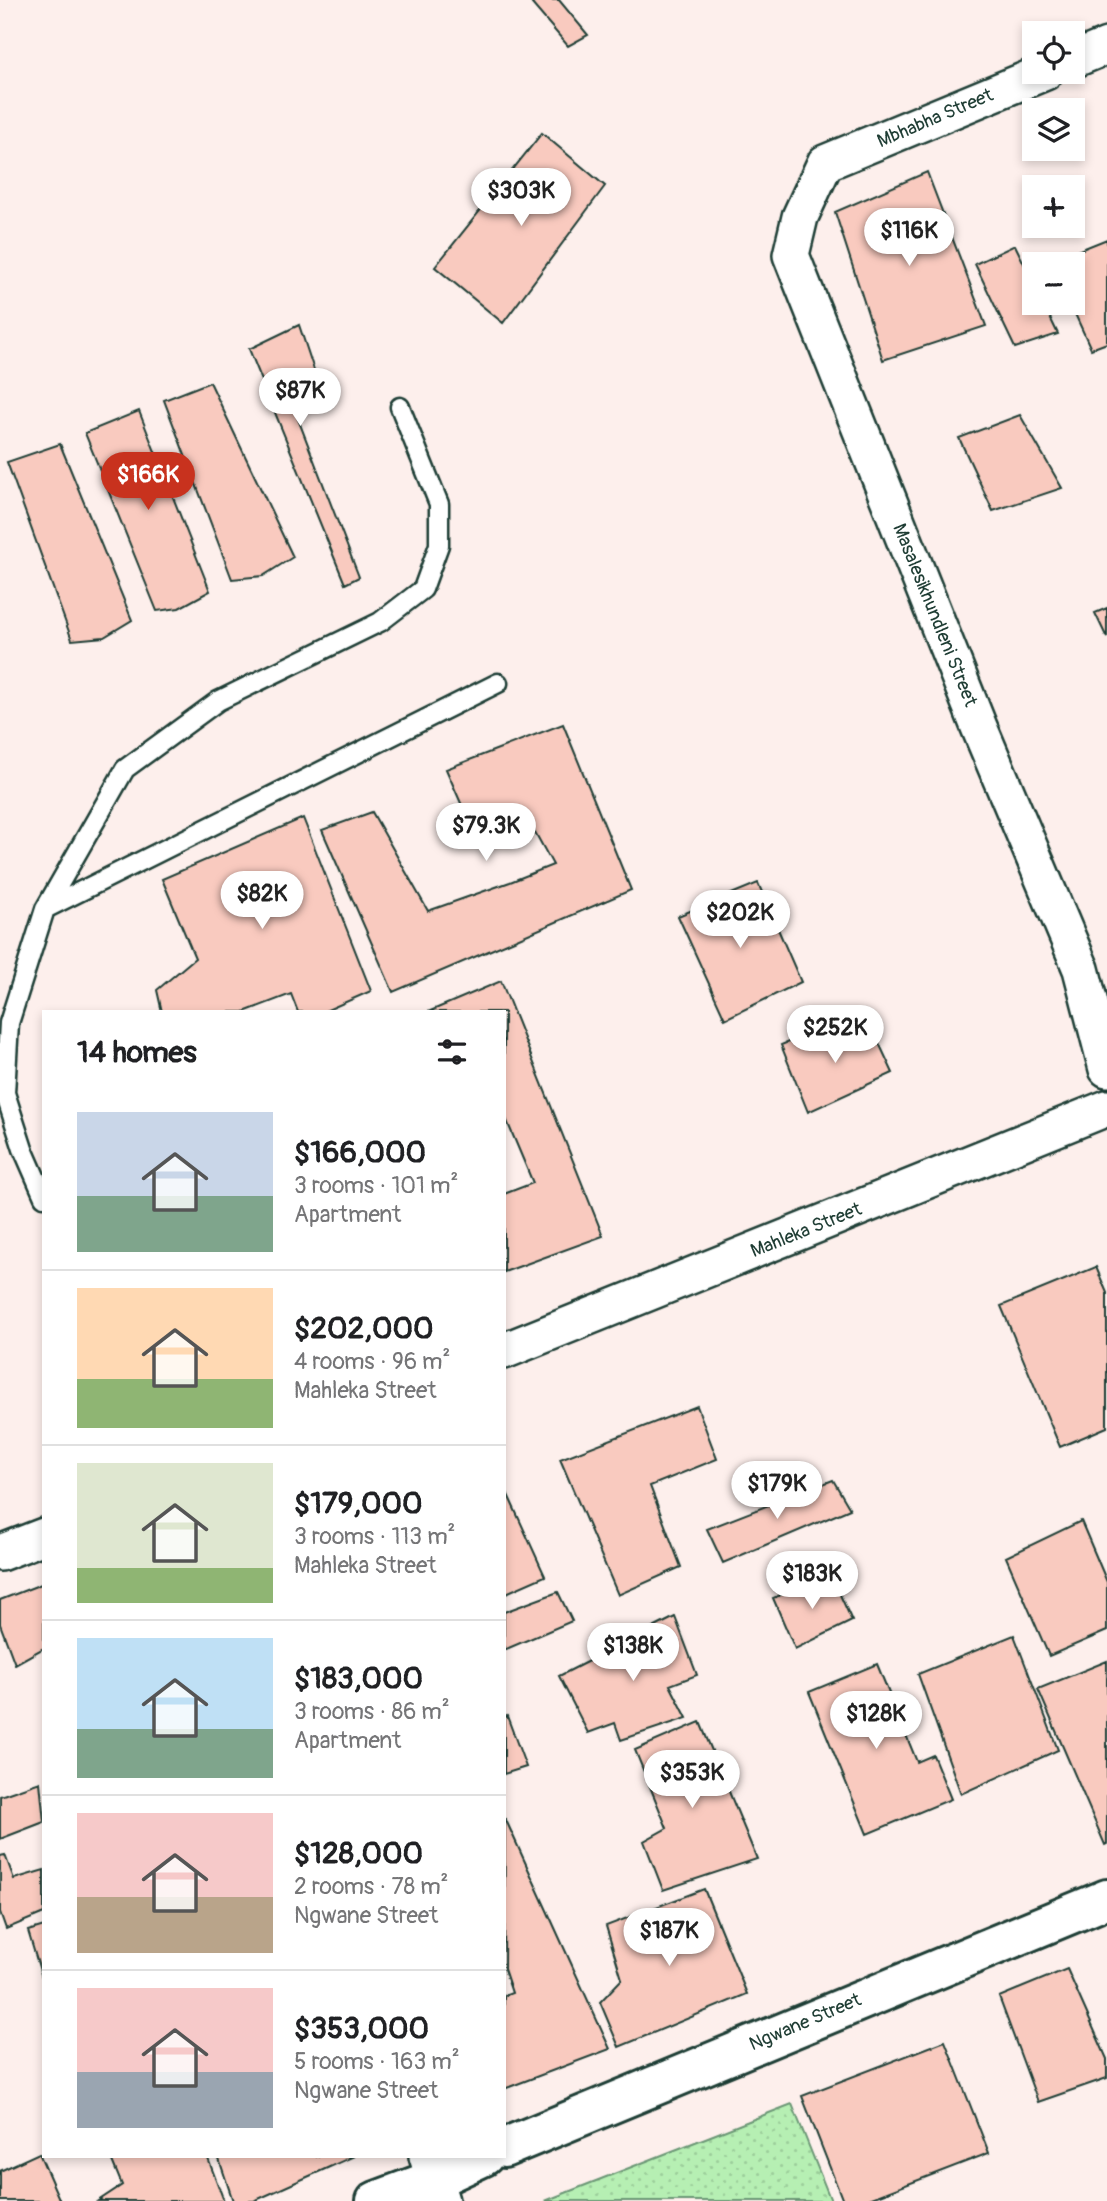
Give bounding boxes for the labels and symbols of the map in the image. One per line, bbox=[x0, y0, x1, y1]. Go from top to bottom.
street label: Mbhabha Street bbox=[873, 83, 997, 153]
pin: $303K bbox=[472, 168, 570, 228]
pin: $116K bbox=[860, 208, 958, 268]
pin: $87K bbox=[259, 368, 341, 428]
pin: $166K bbox=[99, 452, 197, 512]
street label: Masalesikhundleni Street bbox=[887, 520, 983, 710]
pin: $79.3K bbox=[429, 804, 543, 863]
pin: $82K bbox=[221, 872, 303, 931]
pin: $202K bbox=[691, 890, 789, 950]
pin: $252K bbox=[786, 1006, 884, 1065]
street label: Mahleka Street bbox=[747, 1197, 865, 1263]
pin: $179K bbox=[728, 1462, 826, 1521]
pin: $183K bbox=[763, 1552, 861, 1611]
pin: $138K bbox=[584, 1624, 682, 1683]
pin: $128K bbox=[827, 1692, 925, 1751]
pin: $353K bbox=[643, 1750, 741, 1810]
pin: $187K bbox=[620, 1909, 718, 1968]
street label: Ngwane Street bbox=[745, 1988, 865, 2056]

